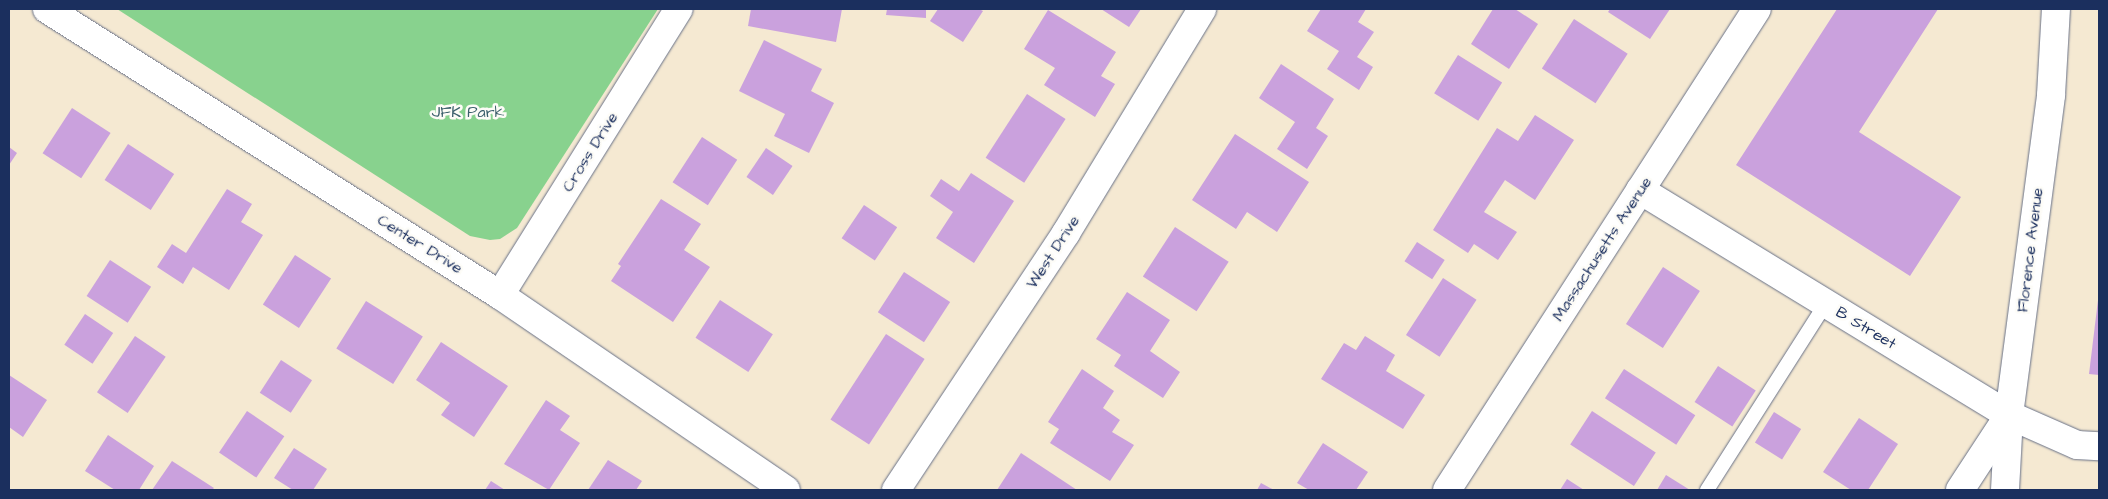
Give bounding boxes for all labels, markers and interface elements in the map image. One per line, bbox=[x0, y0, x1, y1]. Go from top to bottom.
park label: JFK Park bbox=[432, 102, 504, 122]
street label: Cross Drive bbox=[558, 109, 622, 195]
street label: Massachusetts Avenue bbox=[1548, 173, 1656, 325]
street label: Florence Avenue bbox=[2013, 187, 2047, 313]
street label: Center Drive bbox=[374, 210, 466, 278]
street label: West Drive bbox=[1022, 212, 1084, 292]
street label: B Street bbox=[1832, 302, 1900, 354]

